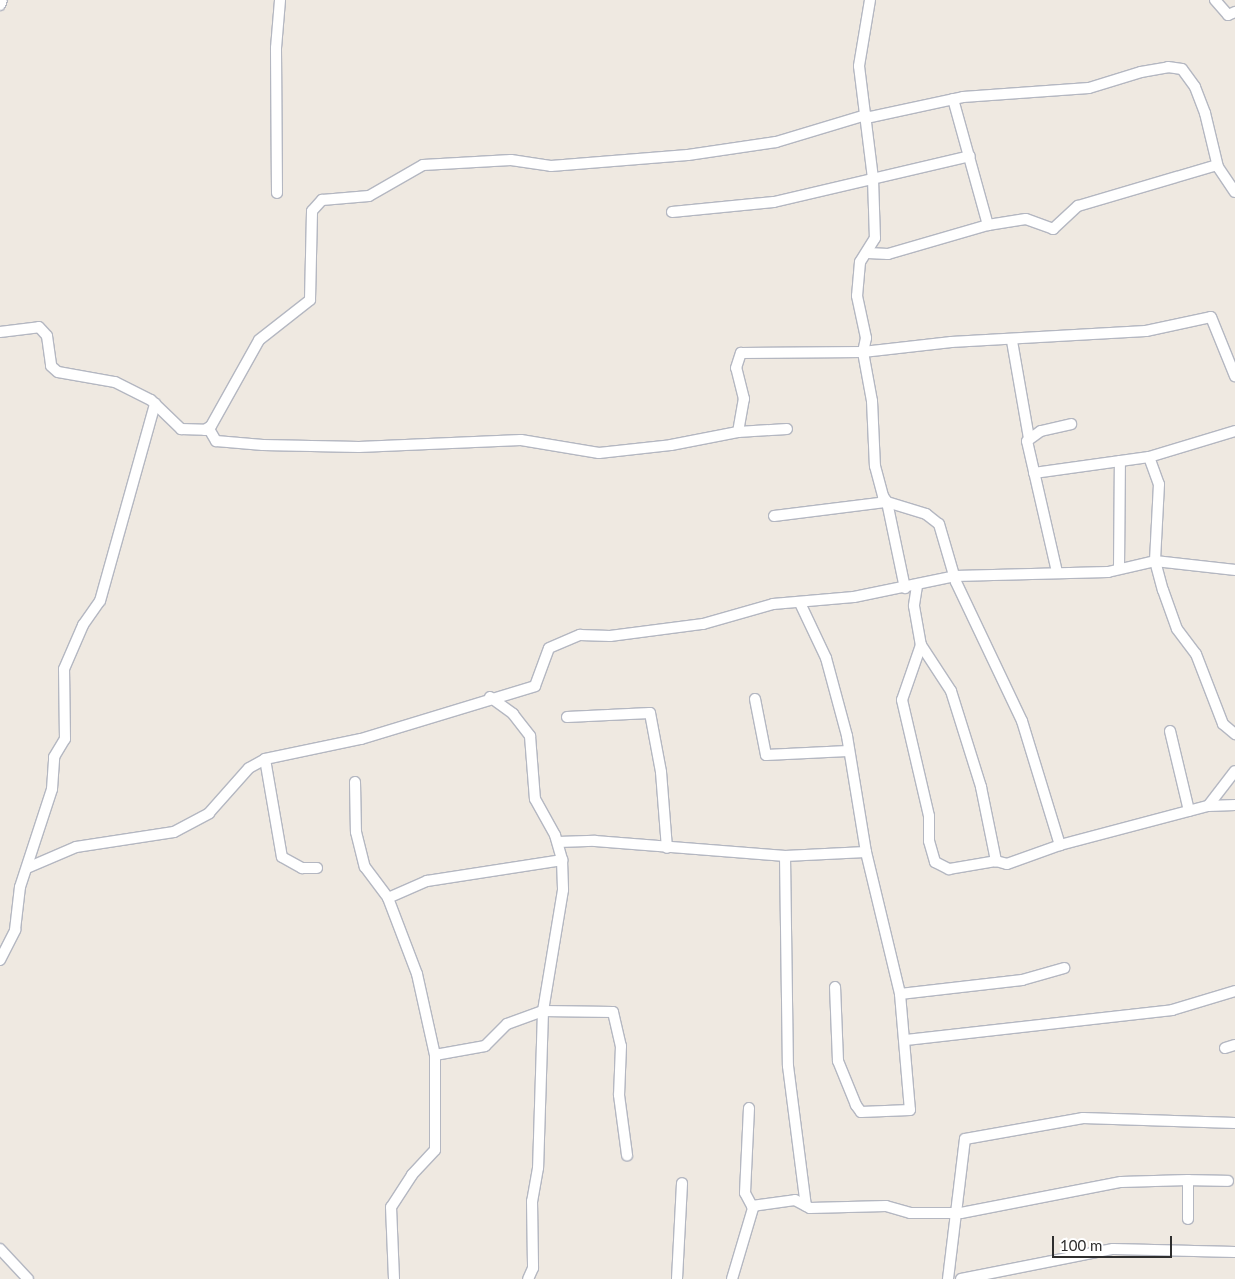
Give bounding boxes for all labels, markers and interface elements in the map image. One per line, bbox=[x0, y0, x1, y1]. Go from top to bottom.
scale bar bbox=[1055, 1226, 1175, 1258]
text: 100 m bbox=[1060, 1236, 1102, 1254]

